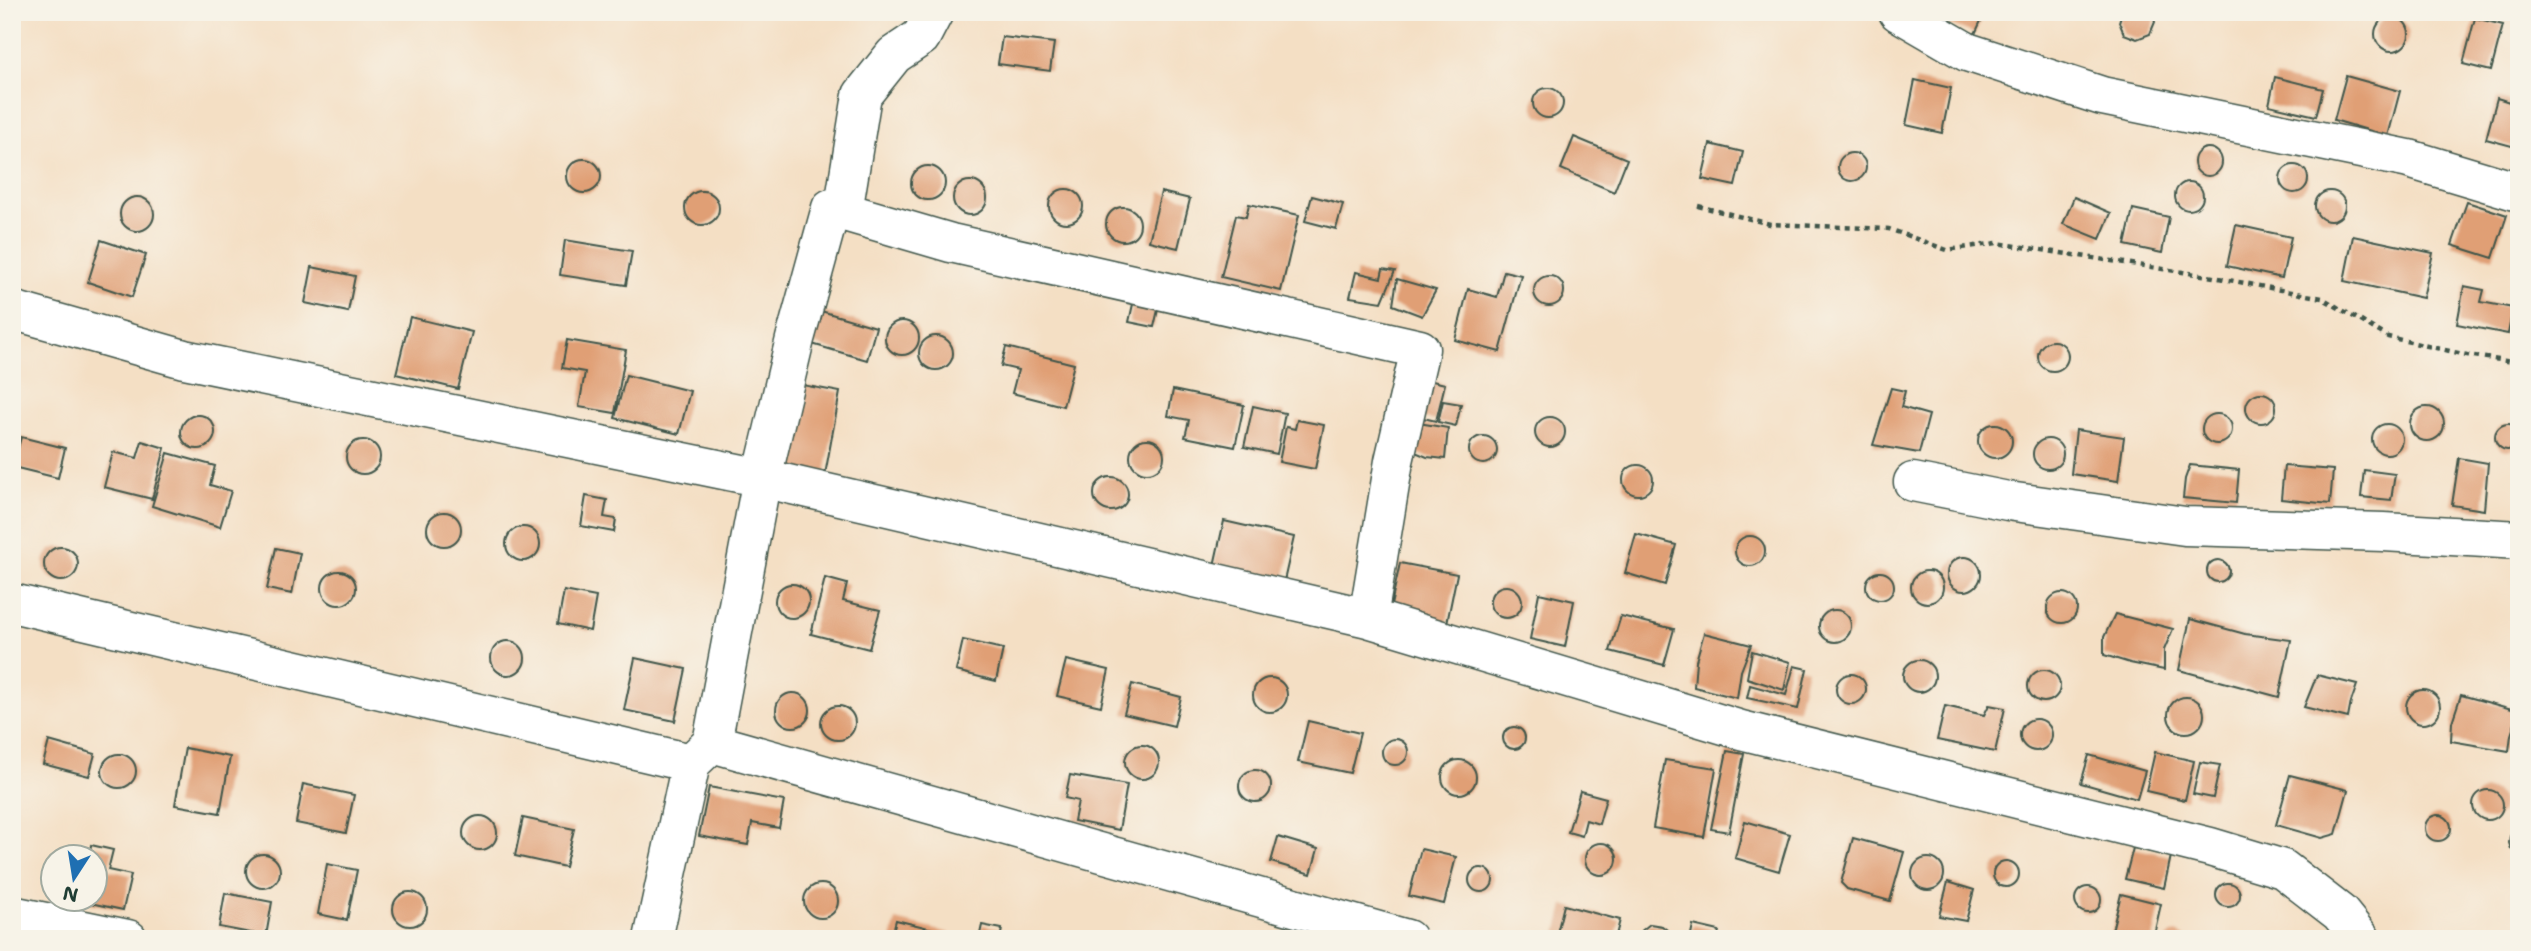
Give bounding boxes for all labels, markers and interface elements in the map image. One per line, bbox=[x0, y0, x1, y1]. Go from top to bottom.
north arrow bbox=[38, 842, 108, 912]
text: N bbox=[61, 880, 81, 908]

